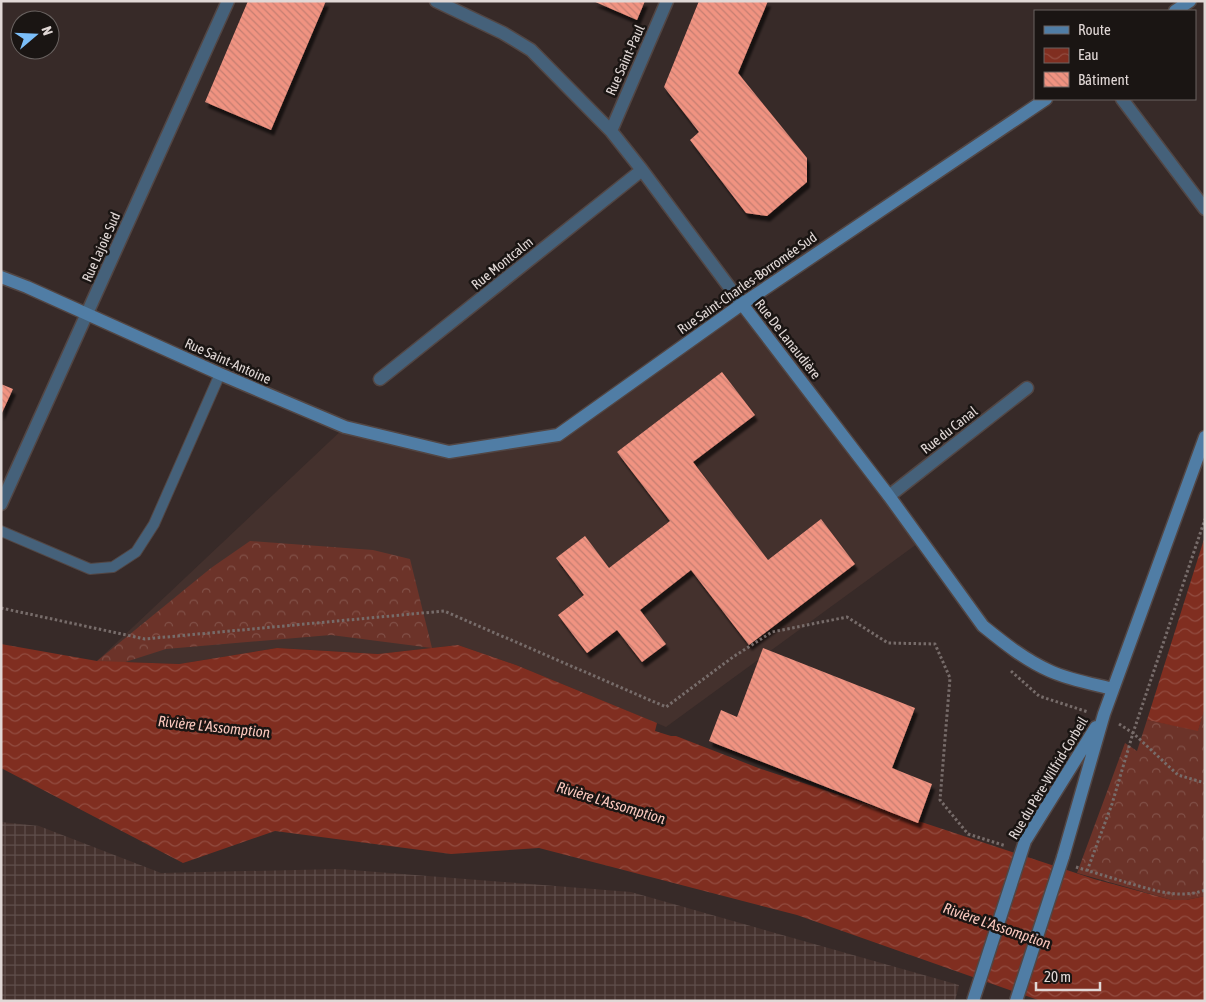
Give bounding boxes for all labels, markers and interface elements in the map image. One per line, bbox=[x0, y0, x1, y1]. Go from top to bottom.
north arrow bbox=[10, 10, 60, 60]
legend bbox=[1034, 10, 1196, 100]
text: Route bbox=[1078, 21, 1111, 38]
street label: Rue Saint-Paul bbox=[602, 22, 648, 98]
text: N bbox=[38, 24, 56, 37]
text: Eau bbox=[1078, 46, 1099, 63]
text: Bâtiment bbox=[1078, 71, 1129, 88]
street label: Rue Lajoie Sud bbox=[79, 210, 123, 284]
street label: Rue Saint-Charles-Borromée Sud bbox=[674, 229, 820, 337]
street label: Rue Montcalm bbox=[468, 233, 536, 293]
street label: Rue De Lanaudière bbox=[752, 296, 824, 382]
street label: Rue Saint-Antoine bbox=[183, 335, 273, 387]
street label: Rue du Canal bbox=[918, 403, 981, 457]
water label: Rivière L'Assomption bbox=[157, 712, 271, 741]
street label: Rue du Père-Wilfrid-Corbeil bbox=[1005, 714, 1091, 842]
water label: Rivière L'Assomption bbox=[555, 778, 668, 827]
water label: Rivière L'Assomption bbox=[941, 899, 1053, 952]
scale bar bbox=[1036, 960, 1100, 992]
text: 20 m bbox=[1044, 968, 1071, 985]

